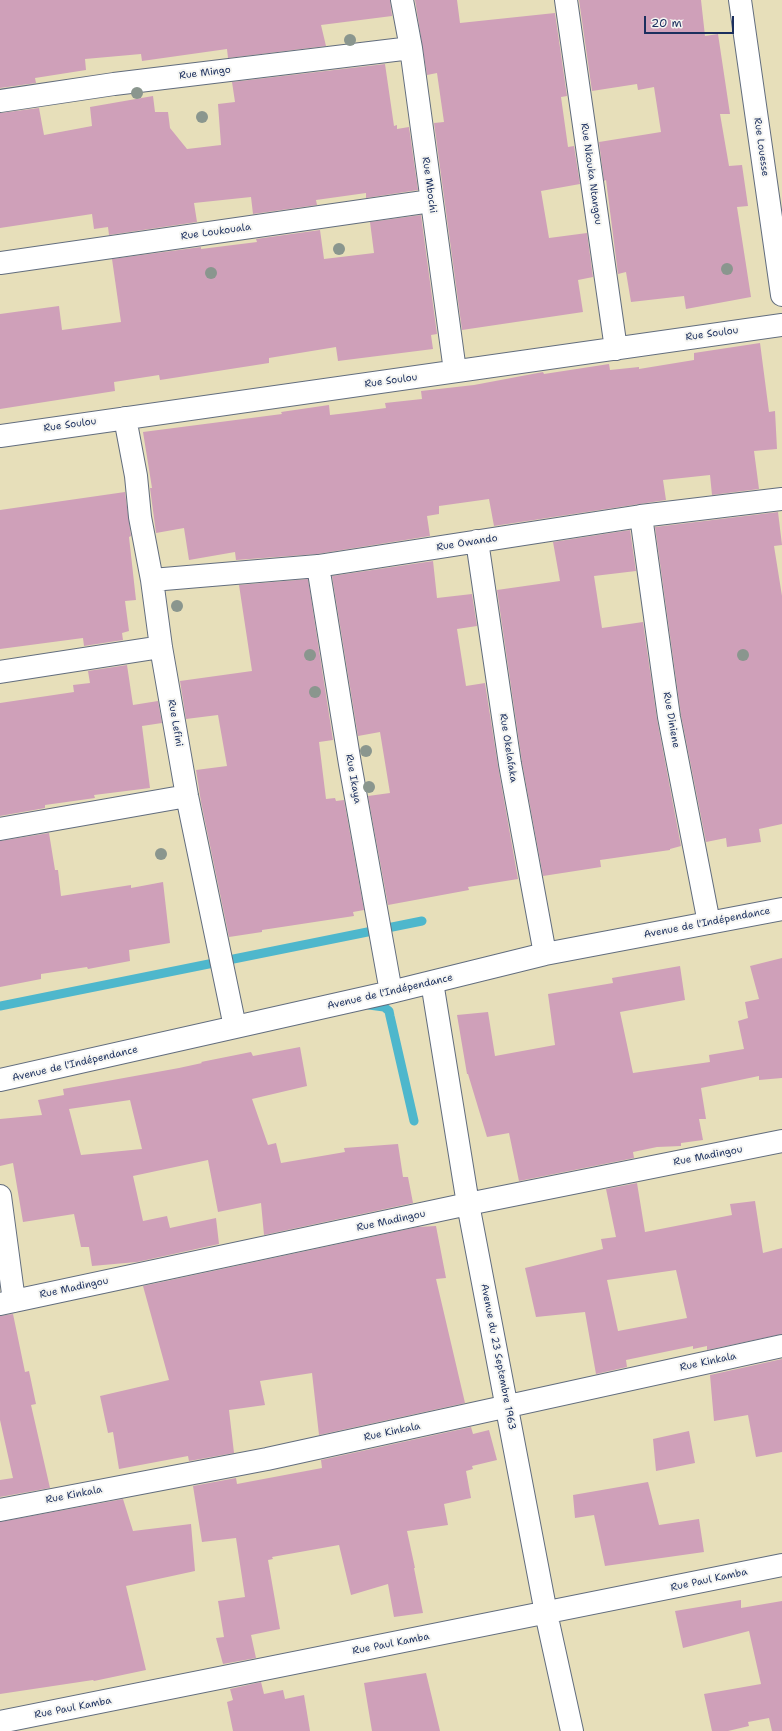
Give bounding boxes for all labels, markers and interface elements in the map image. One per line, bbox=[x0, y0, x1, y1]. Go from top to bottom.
scale bar bbox=[646, 8, 736, 34]
text: 20 m bbox=[651, 15, 682, 31]
street label: Rue Mingo bbox=[179, 64, 231, 82]
street label: Rue Louesse bbox=[751, 117, 771, 177]
street label: Rue Nkouka Ntangou bbox=[578, 122, 604, 226]
street label: Rue Mbochi bbox=[419, 156, 439, 214]
street label: Rue Loukouala bbox=[180, 221, 252, 243]
street label: Rue Soulou bbox=[685, 324, 739, 344]
street label: Rue Soulou bbox=[364, 371, 418, 391]
street label: Rue Soulou bbox=[43, 415, 97, 435]
street label: Rue Owando bbox=[436, 532, 498, 554]
street label: Rue Diniene bbox=[660, 691, 682, 749]
street label: Rue Lefini bbox=[165, 698, 185, 748]
street label: Rue Okelafaka bbox=[497, 713, 519, 783]
street label: Rue Ikaya bbox=[343, 753, 363, 805]
street label: Avenue de l'Indépendance bbox=[643, 905, 771, 941]
street label: Avenue de l'Indépendance bbox=[326, 972, 454, 1012]
street label: Avenue de l'Indépendance bbox=[11, 1044, 139, 1084]
street label: Rue Madingou bbox=[672, 1143, 744, 1169]
street label: Rue Madingou bbox=[355, 1208, 427, 1234]
street label: Rue Madingou bbox=[38, 1275, 110, 1301]
street label: Avenue du 23 Septembre 1963 bbox=[478, 1283, 518, 1431]
street label: Rue Kinkala bbox=[679, 1350, 737, 1374]
street label: Rue Kinkala bbox=[363, 1420, 421, 1444]
street label: Rue Kinkala bbox=[45, 1484, 103, 1506]
street label: Rue Paul Kamba bbox=[669, 1566, 749, 1594]
street label: Rue Paul Kamba bbox=[351, 1631, 431, 1657]
street label: Rue Paul Kamba bbox=[33, 1695, 113, 1721]

